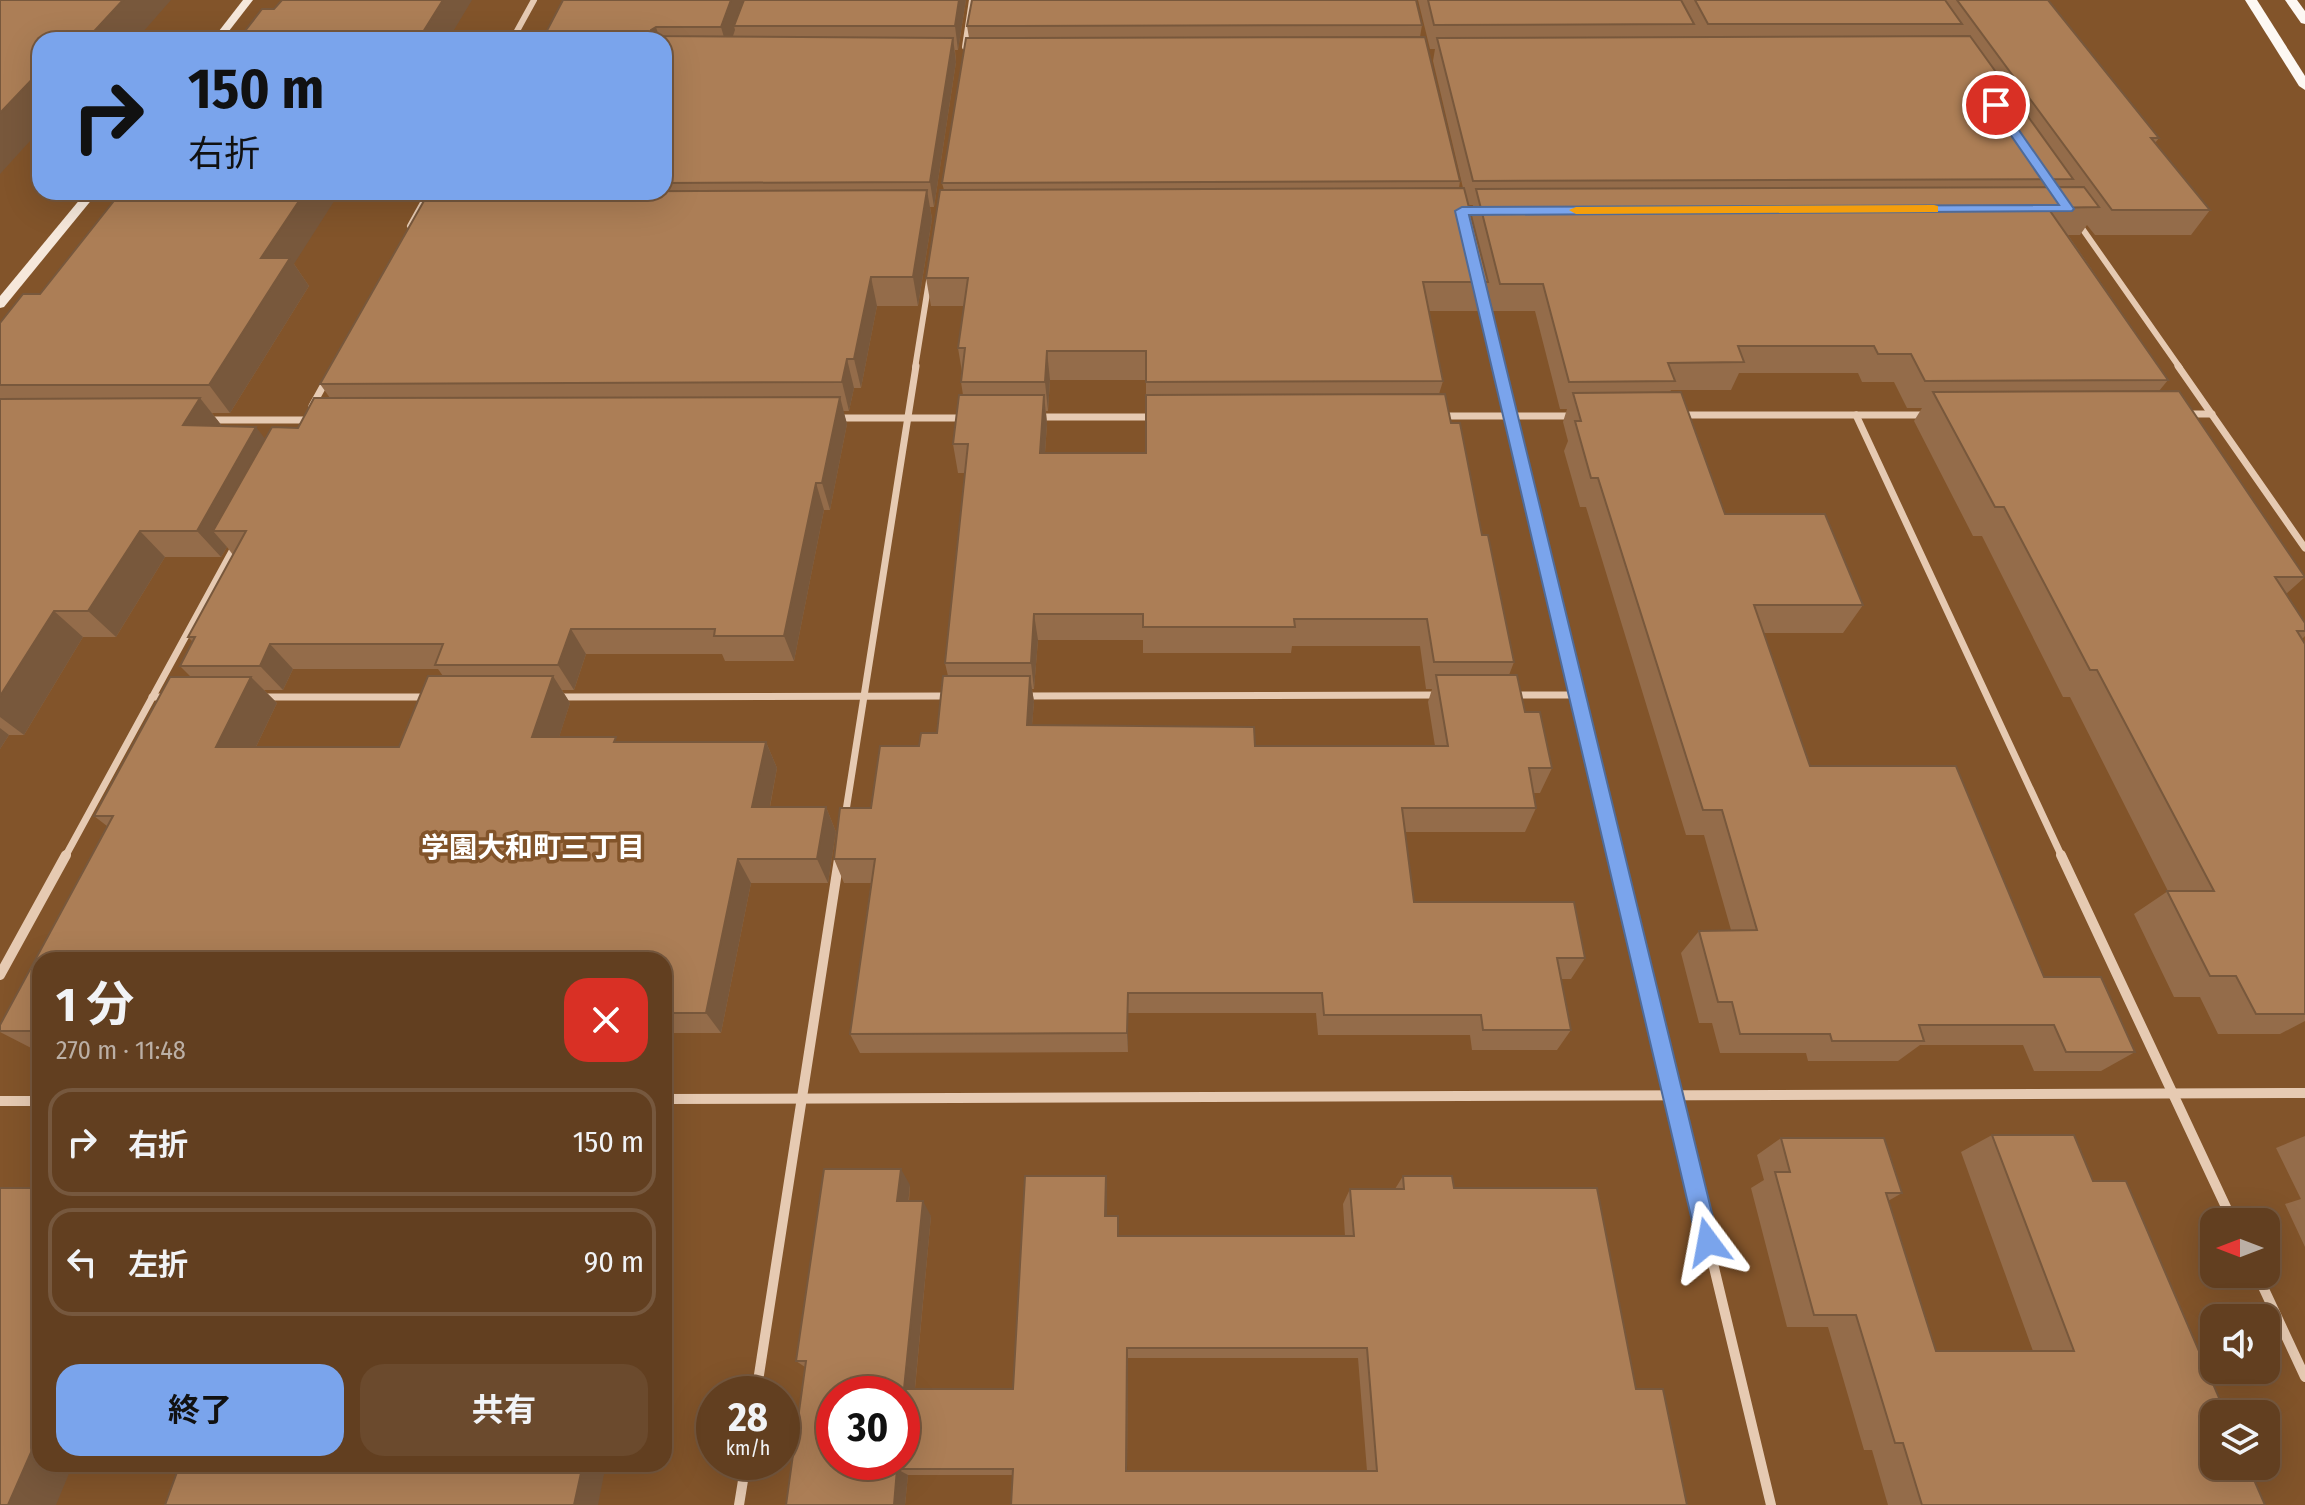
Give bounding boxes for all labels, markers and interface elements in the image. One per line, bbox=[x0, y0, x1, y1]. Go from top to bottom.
text: 150 m bbox=[188, 56, 324, 123]
icon: right bbox=[56, 64, 160, 168]
pin bbox=[1962, 71, 2030, 139]
icon: arrive bbox=[1974, 83, 2018, 127]
text: 右折 bbox=[188, 132, 260, 176]
district label: 学園大和町三丁目 bbox=[421, 831, 645, 864]
text: 1 分 bbox=[56, 976, 134, 1034]
button: close bbox=[564, 978, 648, 1062]
text: 270 m · 11:48 bbox=[56, 1035, 186, 1066]
icon: right bbox=[60, 1120, 104, 1164]
text: 150 m bbox=[573, 1124, 644, 1160]
text: 右折 bbox=[128, 1127, 188, 1163]
position arrow bbox=[1666, 1200, 1750, 1284]
north arrow bbox=[2200, 1208, 2280, 1288]
map controls bbox=[2200, 1208, 2280, 1480]
icon: left bbox=[60, 1240, 104, 1284]
text: 90 m bbox=[584, 1244, 644, 1280]
text: 左折 bbox=[128, 1247, 188, 1283]
button: sound bbox=[2200, 1304, 2280, 1384]
button: 終了 bbox=[56, 1364, 344, 1456]
button: 共有 bbox=[360, 1364, 648, 1456]
speed limit sign: 30 bbox=[816, 1376, 920, 1480]
text: 28 bbox=[728, 1394, 768, 1442]
button: layers bbox=[2200, 1400, 2280, 1480]
text: km/h bbox=[726, 1436, 770, 1460]

